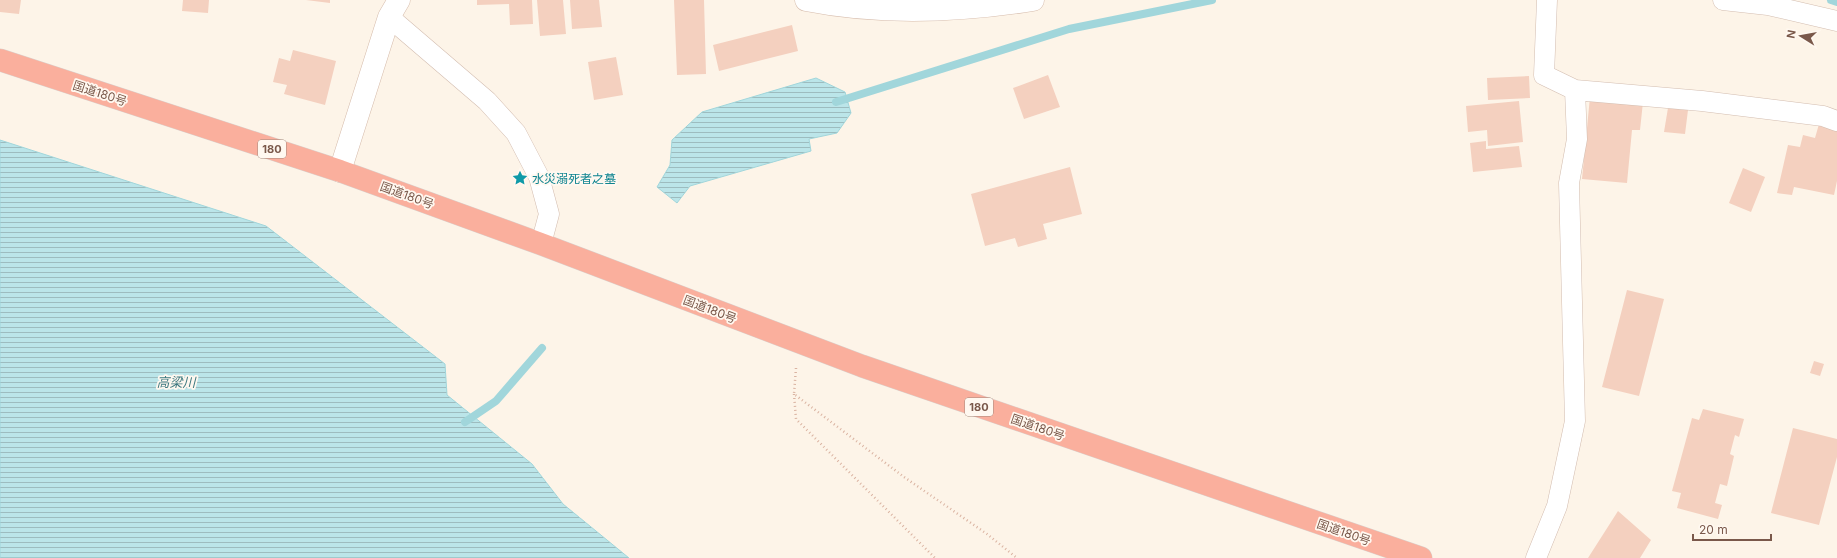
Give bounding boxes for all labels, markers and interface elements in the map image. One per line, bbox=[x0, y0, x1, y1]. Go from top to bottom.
north arrow bbox=[1781, 16, 1821, 56]
text: N bbox=[1784, 29, 1799, 40]
street label: 国道180号 bbox=[71, 77, 129, 109]
road number: 180 bbox=[258, 140, 286, 158]
place icon: 水災溺死者之墓 bbox=[511, 169, 529, 187]
place label: 水災溺死者之墓 bbox=[532, 171, 616, 186]
street label: 国道180号 bbox=[378, 178, 436, 212]
street label: 国道180号 bbox=[681, 292, 739, 326]
water label: 高梁川 bbox=[156, 374, 197, 390]
road number: 180 bbox=[965, 398, 993, 416]
street label: 国道180号 bbox=[1009, 411, 1067, 443]
street label: 国道180号 bbox=[1315, 516, 1373, 548]
scale bar bbox=[1693, 516, 1771, 542]
text: 20 m bbox=[1699, 522, 1728, 537]

